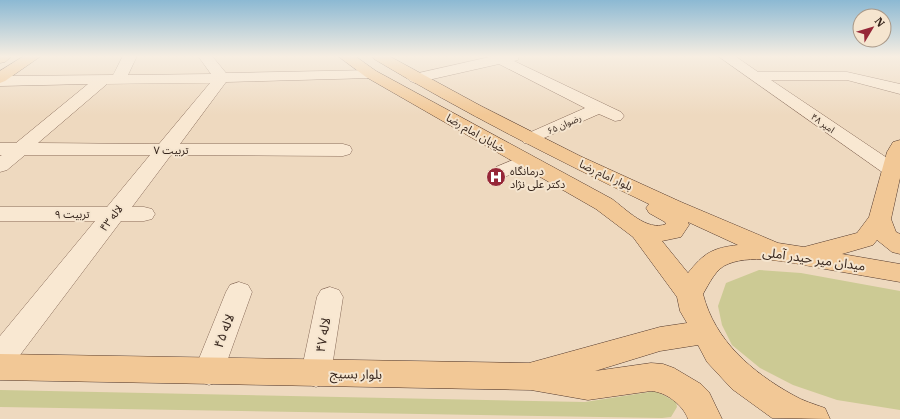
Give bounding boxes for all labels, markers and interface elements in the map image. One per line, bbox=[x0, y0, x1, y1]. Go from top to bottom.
north arrow bbox=[852, 8, 892, 48]
text: N bbox=[872, 14, 888, 30]
street label: خیابان امام رضا bbox=[443, 110, 509, 157]
street label: امیر ۴۸ bbox=[809, 111, 837, 136]
street label: رضوان ۶۵ bbox=[545, 112, 583, 137]
street label: تربیت ۷ bbox=[153, 143, 189, 157]
street label: بلوار امام رضا bbox=[577, 157, 635, 194]
place label: درمانگاه دکتر علی نژاد bbox=[510, 164, 565, 191]
hospital icon: درمانگاه دکتر علی نژاد bbox=[485, 166, 507, 188]
street label: لاله ۴۳ bbox=[96, 202, 126, 234]
street label: تربیت ۹ bbox=[54, 207, 90, 221]
street label: میدان میر حیدر آملی bbox=[761, 243, 867, 275]
street label: لاله ۴۵ bbox=[210, 312, 238, 350]
street label: لاله ۴۷ bbox=[312, 316, 334, 354]
street label: بلوار بسیج bbox=[330, 365, 382, 385]

